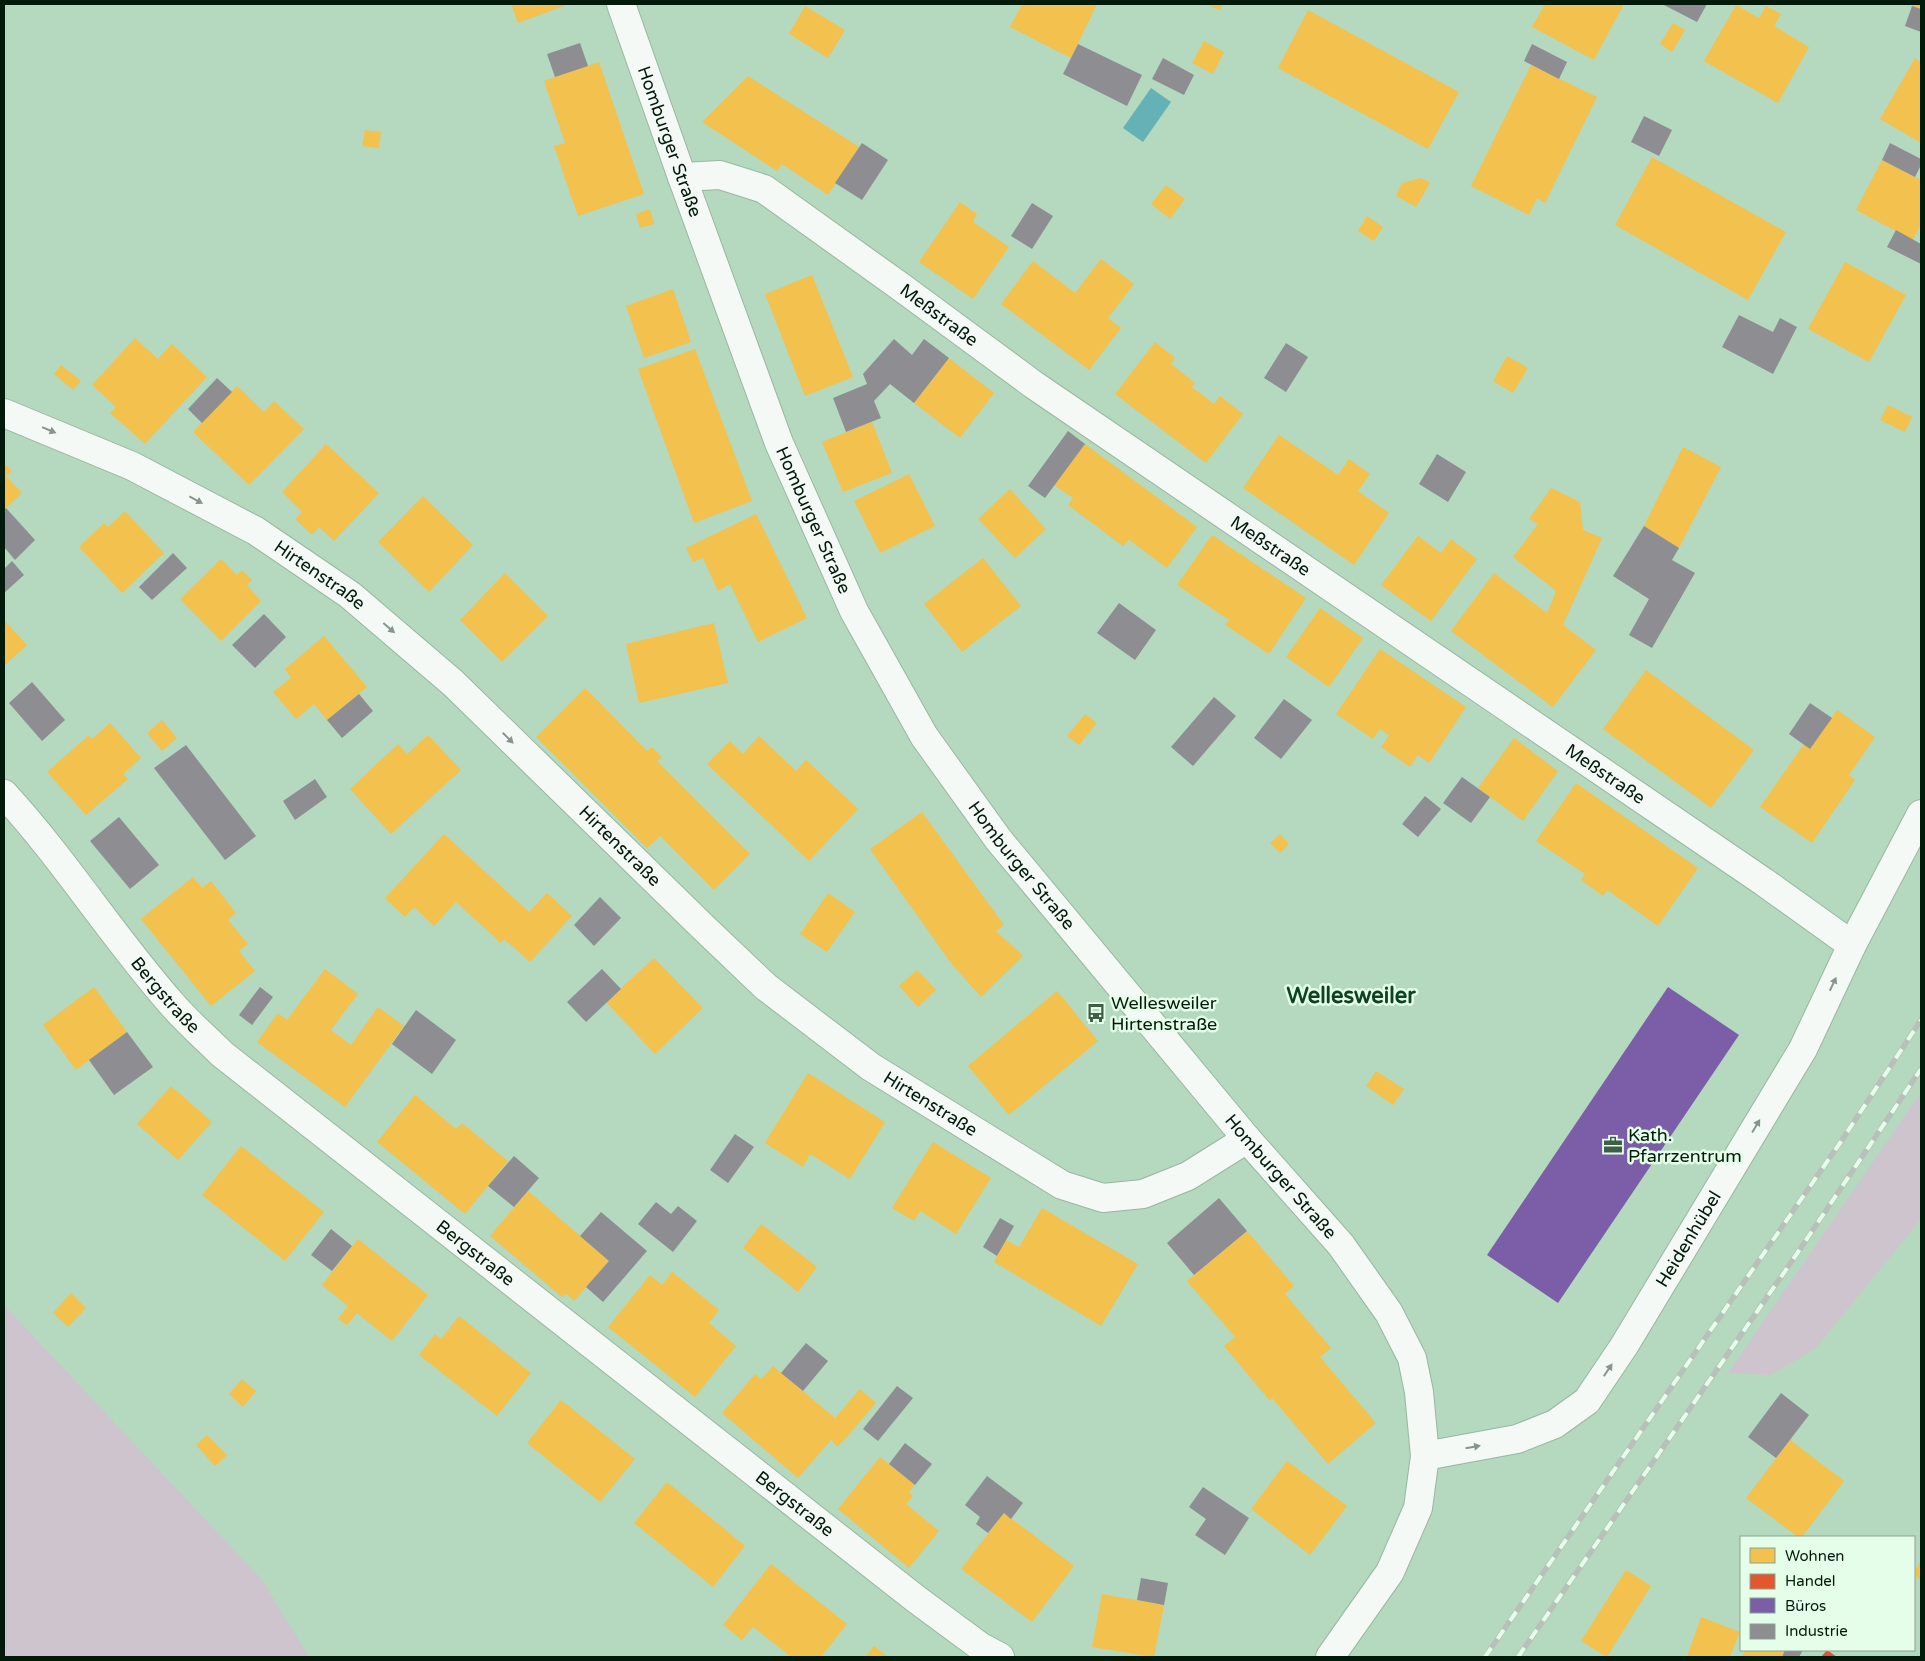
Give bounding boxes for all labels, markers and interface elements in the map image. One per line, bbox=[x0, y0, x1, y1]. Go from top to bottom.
street label: Homburger Straße bbox=[633, 63, 707, 220]
street label: Meßstraße bbox=[896, 279, 983, 351]
one-way arrow bbox=[42, 427, 56, 435]
street label: Homburger Straße bbox=[771, 443, 856, 597]
one-way arrow bbox=[189, 496, 203, 504]
street label: Meßstraße bbox=[1226, 511, 1315, 581]
street label: Hirtenstraße bbox=[270, 536, 370, 614]
one-way arrow bbox=[382, 622, 394, 634]
one-way arrow bbox=[502, 732, 514, 744]
street label: Meßstraße bbox=[1561, 739, 1649, 809]
street label: Homburger Straße bbox=[963, 797, 1080, 934]
street label: Hirtenstraße bbox=[574, 801, 666, 891]
street label: Bergstraße bbox=[126, 952, 205, 1038]
one-way arrow bbox=[1830, 977, 1838, 991]
district label: Wellesweiler bbox=[1286, 983, 1416, 1009]
place label: Wellesweiler Hirtenstraße bbox=[1111, 992, 1217, 1035]
bus stop icon: Wellesweiler Hirtenstraße bbox=[1085, 1002, 1107, 1024]
street label: Hirtenstraße bbox=[879, 1066, 982, 1141]
street label: Homburger Straße bbox=[1220, 1110, 1341, 1243]
one-way arrow bbox=[1751, 1120, 1760, 1133]
place label: Kath. Pfarrzentrum bbox=[1628, 1124, 1742, 1167]
office icon: Kath. Pfarrzentrum bbox=[1602, 1134, 1624, 1156]
street label: Heidenhübel bbox=[1651, 1187, 1726, 1291]
street label: Bergstraße bbox=[432, 1215, 519, 1291]
one-way arrow bbox=[1603, 1363, 1613, 1377]
one-way arrow bbox=[1465, 1443, 1481, 1451]
street label: Bergstraße bbox=[751, 1466, 839, 1542]
legend bbox=[1740, 1536, 1915, 1651]
text: Wohnen bbox=[1785, 1547, 1845, 1565]
text: Handel bbox=[1785, 1572, 1836, 1590]
text: Büros bbox=[1785, 1597, 1826, 1615]
text: Industrie bbox=[1785, 1622, 1848, 1640]

